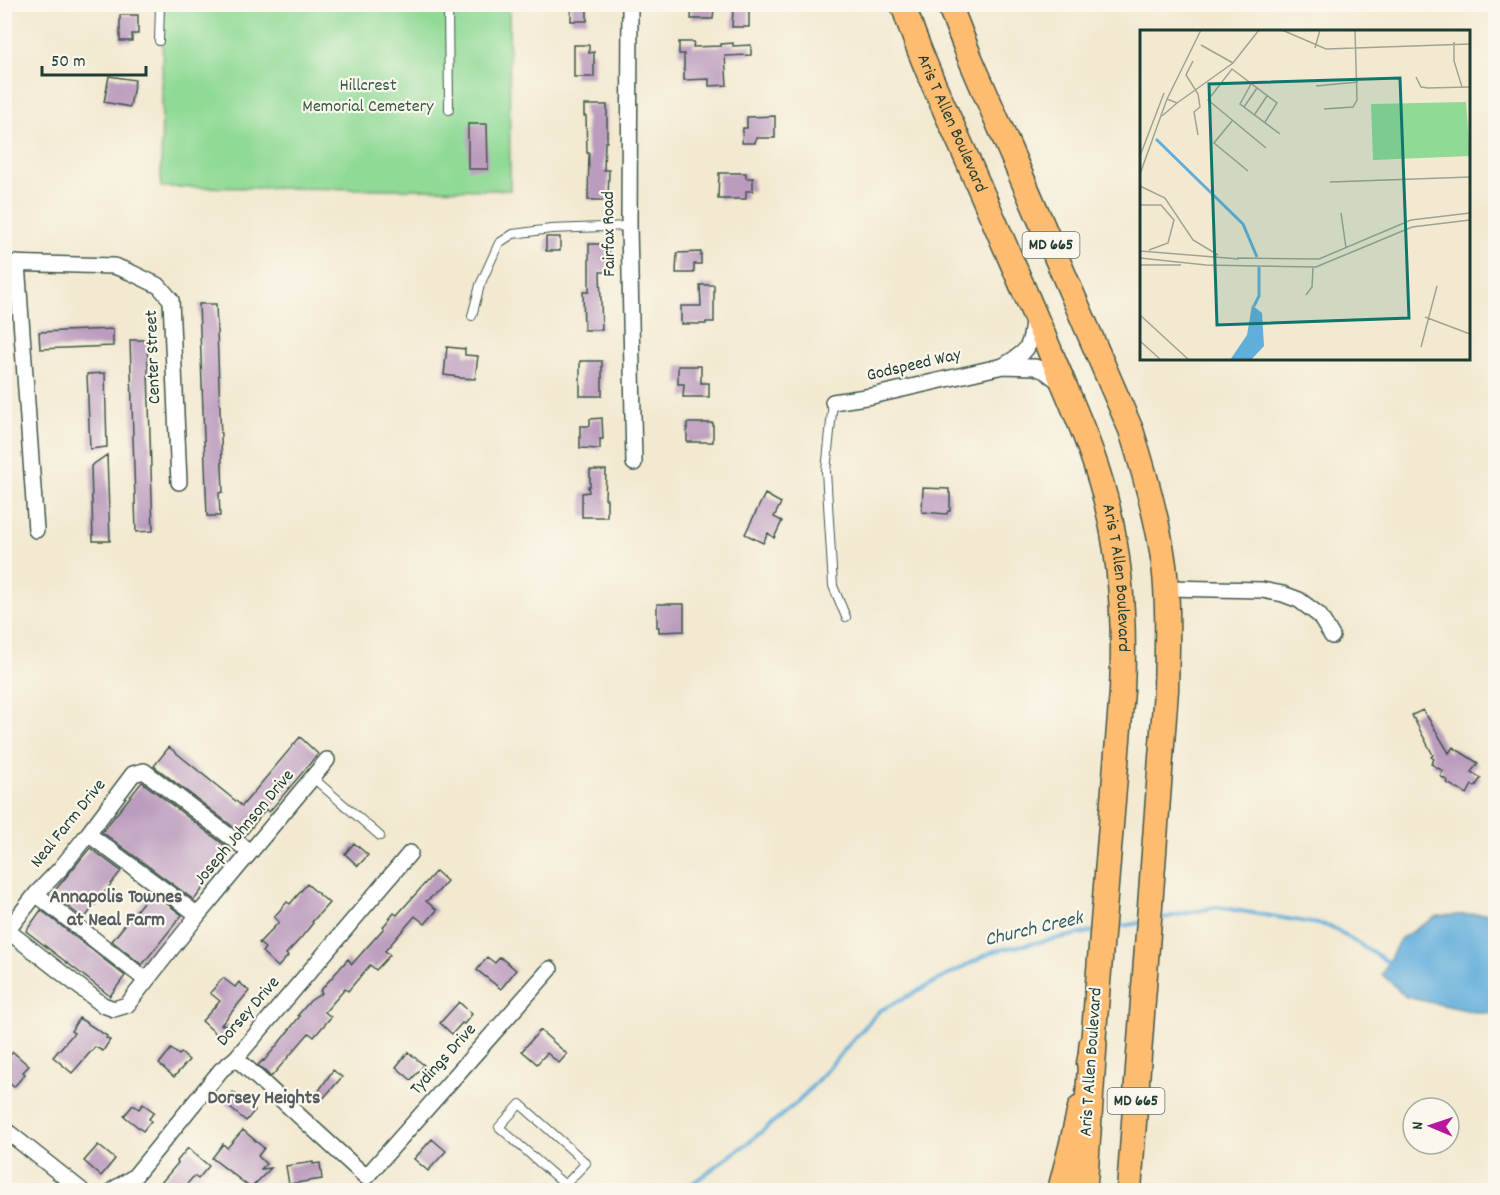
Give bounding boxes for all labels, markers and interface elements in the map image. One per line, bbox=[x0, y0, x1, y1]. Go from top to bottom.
inset map bbox=[1140, 30, 1470, 360]
scale bar bbox=[42, 39, 146, 77]
text: 50 m bbox=[51, 50, 86, 75]
street label: Aris T Allen Boulevard bbox=[910, 50, 993, 197]
park label: Hillcrest Memorial Cemetery bbox=[302, 74, 434, 120]
street label: Fairfax Road bbox=[597, 191, 623, 277]
road number: MD 665 bbox=[1022, 232, 1080, 258]
street label: Center Street bbox=[140, 309, 168, 405]
street label: Godspeed Way bbox=[864, 343, 964, 389]
street label: Aris T Allen Boulevard bbox=[1095, 501, 1136, 652]
street label: Joseph Johnson Drive bbox=[189, 765, 301, 891]
street label: Neal Farm Drive bbox=[25, 774, 113, 874]
district label: Annapolis Townes at Neal Farm bbox=[50, 884, 182, 935]
water label: Church Creek bbox=[982, 905, 1088, 955]
street label: Dorsey Drive bbox=[211, 971, 287, 1052]
street label: Aris T Allen Boulevard bbox=[1074, 987, 1110, 1137]
street label: Tydings Drive bbox=[405, 1019, 483, 1101]
district label: Dorsey Heights bbox=[208, 1085, 320, 1113]
road number: MD 665 bbox=[1108, 1088, 1164, 1114]
north arrow bbox=[1401, 1096, 1461, 1156]
text: N bbox=[1407, 1121, 1430, 1130]

